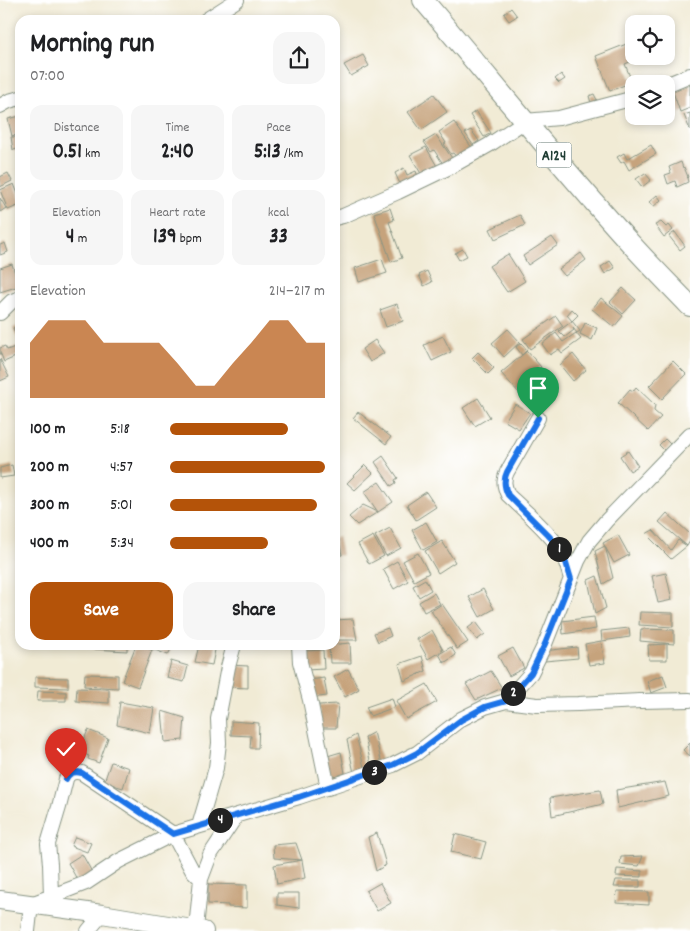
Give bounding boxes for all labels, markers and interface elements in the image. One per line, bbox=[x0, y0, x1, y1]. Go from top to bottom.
map controls bbox=[625, 15, 675, 125]
button: locate bbox=[625, 15, 675, 65]
text: Morning run bbox=[30, 26, 154, 66]
button: share bbox=[273, 32, 325, 84]
text: 07:00 bbox=[30, 65, 65, 88]
button: layers bbox=[625, 75, 675, 125]
text: Distance bbox=[54, 118, 99, 138]
text: Time bbox=[166, 118, 189, 138]
text: Pace bbox=[266, 118, 291, 138]
text: 0.51 bbox=[53, 138, 82, 168]
text: 2:40 bbox=[161, 138, 194, 168]
text: 5:13 bbox=[254, 138, 281, 168]
road number: A124 bbox=[536, 142, 572, 168]
text: km bbox=[82, 144, 100, 164]
text: /km bbox=[281, 144, 303, 164]
text: Elevation bbox=[52, 203, 101, 223]
text: Heart rate bbox=[149, 203, 206, 223]
text: kcal bbox=[268, 203, 289, 223]
text: 4 bbox=[66, 223, 74, 253]
text: 139 bbox=[153, 223, 177, 253]
text: 33 bbox=[269, 223, 288, 253]
text: m bbox=[74, 229, 87, 249]
text: bpm bbox=[177, 229, 202, 249]
text: Elevation bbox=[30, 280, 86, 303]
text: 214–217 m bbox=[269, 280, 325, 303]
pin bbox=[517, 367, 559, 418]
icon: arrive bbox=[524, 374, 552, 402]
text: 100 m bbox=[30, 418, 66, 441]
text: 5:18 bbox=[110, 418, 130, 441]
text: 200 m bbox=[30, 456, 69, 479]
text: 4:57 bbox=[110, 456, 133, 479]
text: 300 m bbox=[30, 494, 69, 517]
text: 5:01 bbox=[110, 494, 132, 517]
text: 400 m bbox=[30, 532, 69, 555]
text: 5:34 bbox=[110, 532, 134, 555]
pin: 1 bbox=[546, 536, 572, 562]
text: 1 bbox=[558, 539, 561, 559]
button: Save bbox=[30, 582, 173, 640]
button: Share bbox=[183, 582, 325, 640]
pin: 2 bbox=[500, 680, 526, 706]
text: 2 bbox=[510, 683, 517, 703]
pin bbox=[45, 728, 87, 779]
icon: check bbox=[52, 735, 80, 763]
pin: 3 bbox=[362, 760, 386, 784]
text: 3 bbox=[371, 762, 378, 782]
pin: 4 bbox=[208, 808, 232, 832]
text: 4 bbox=[218, 810, 223, 830]

